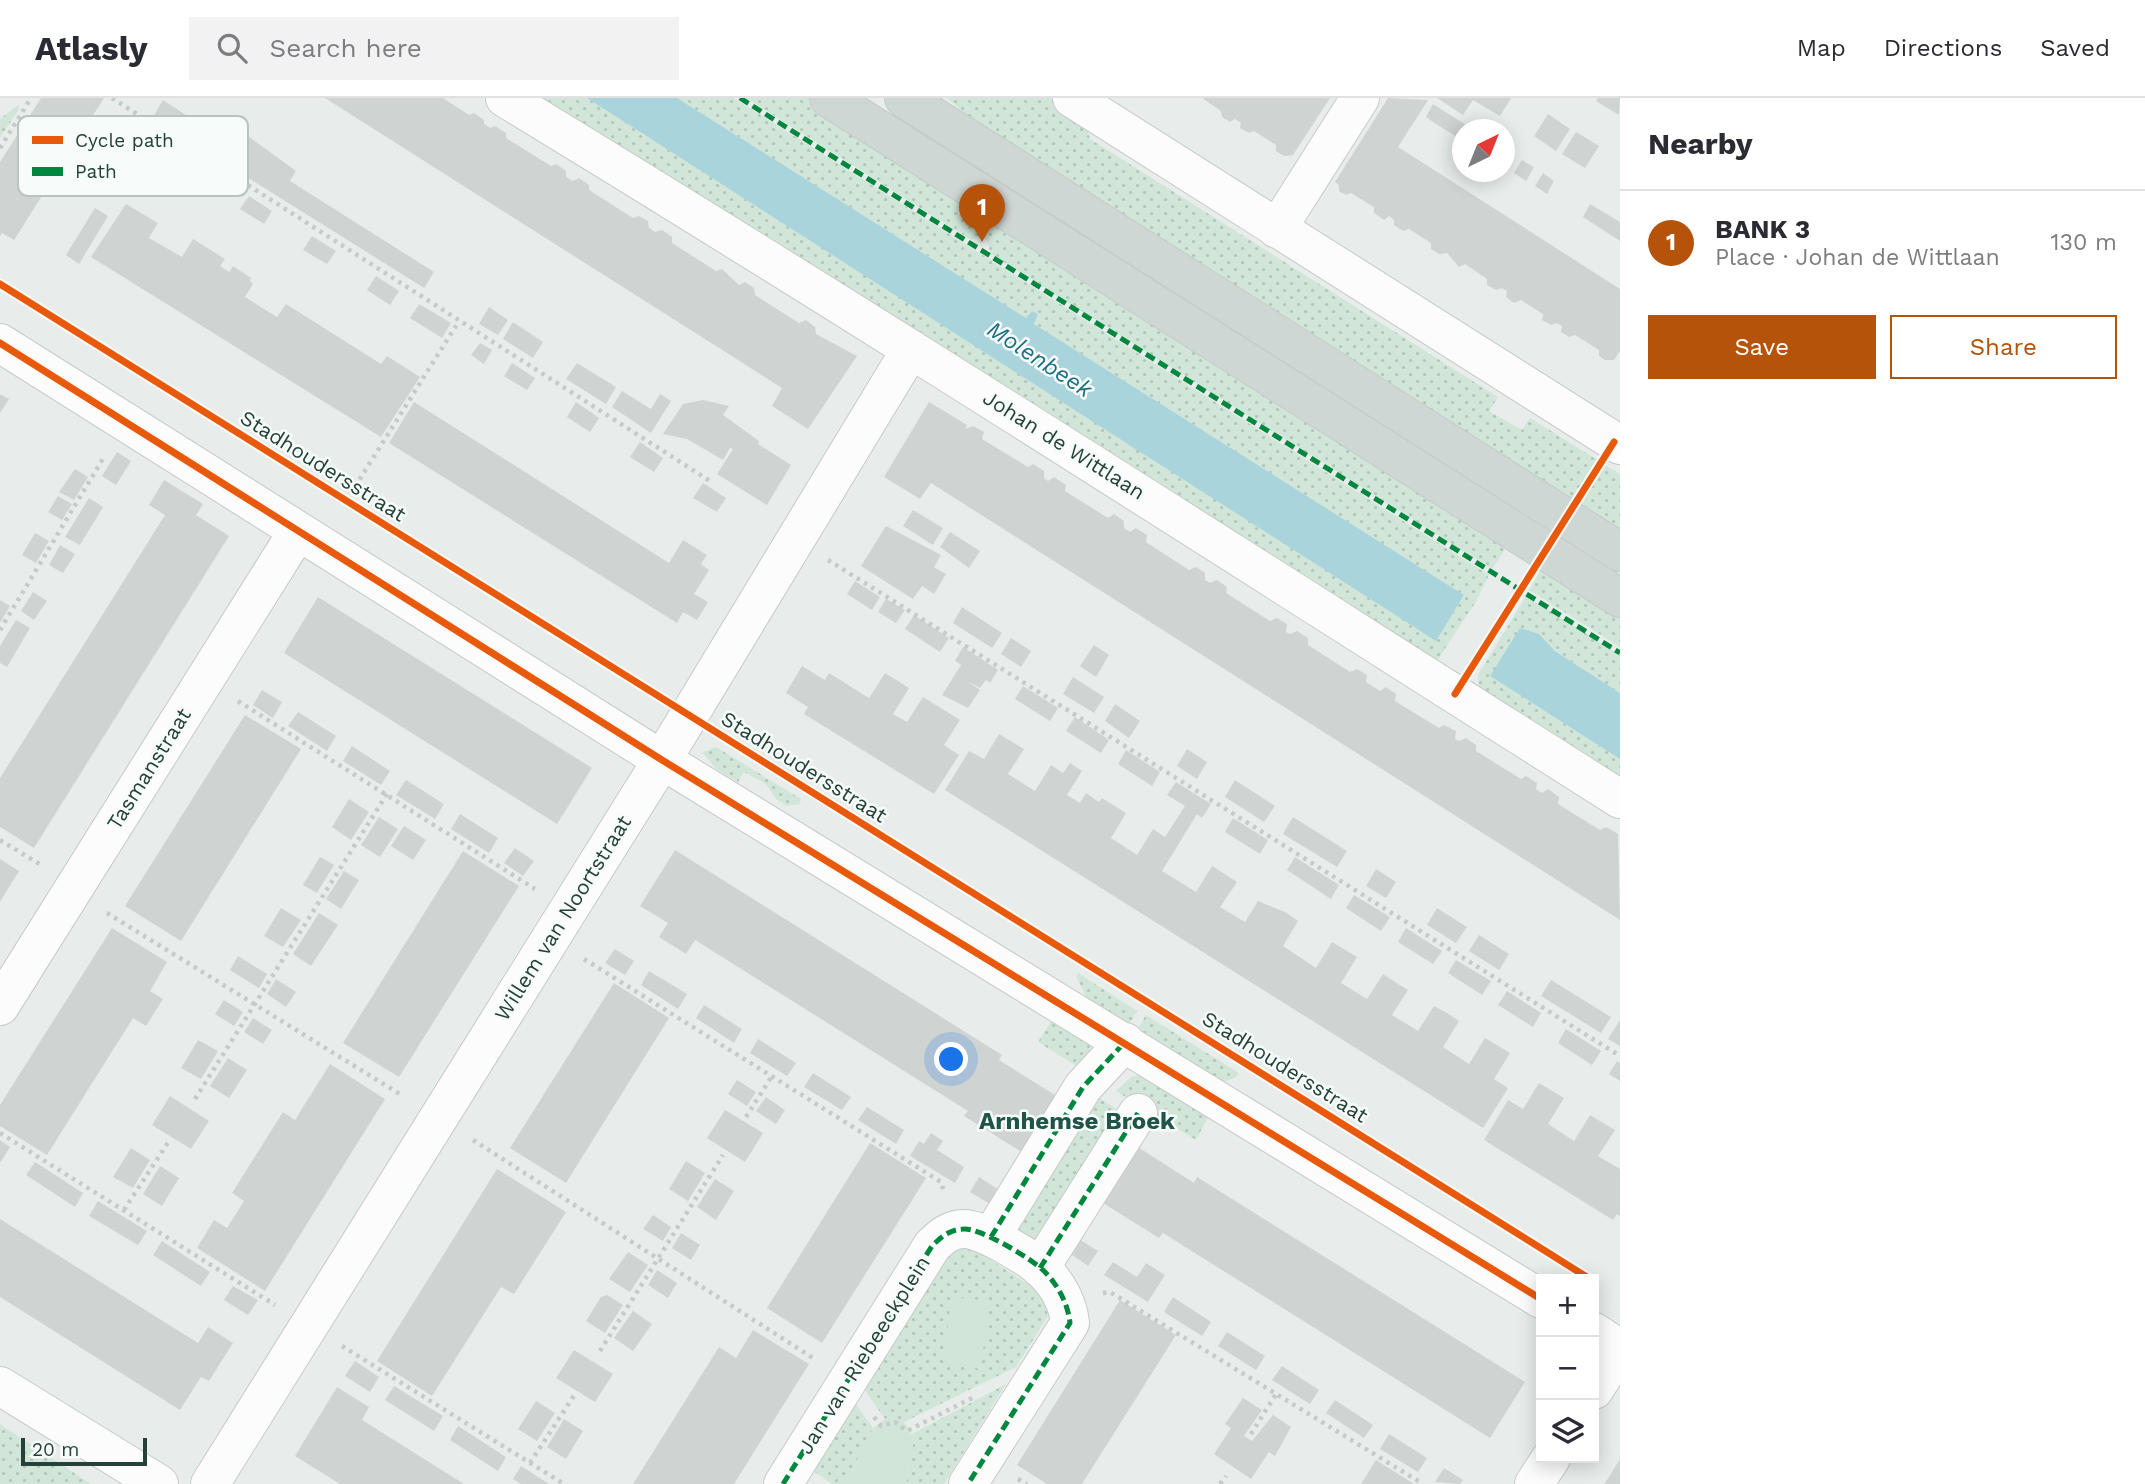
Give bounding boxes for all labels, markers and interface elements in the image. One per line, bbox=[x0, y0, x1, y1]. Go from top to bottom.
search box bbox=[189, 17, 679, 80]
text: Atlasly bbox=[35, 29, 147, 68]
icon: search bbox=[213, 29, 251, 67]
text: Search here bbox=[269, 33, 422, 63]
text: Map bbox=[1797, 34, 1846, 62]
text: Directions bbox=[1884, 34, 2002, 62]
text: Saved bbox=[2040, 34, 2110, 62]
legend bbox=[18, 116, 248, 196]
north arrow bbox=[1452, 119, 1515, 182]
text: Nearby bbox=[1648, 126, 1753, 161]
text: Cycle path bbox=[75, 129, 174, 152]
text: Path bbox=[75, 160, 117, 183]
pin: 1 bbox=[959, 184, 1005, 242]
text: BANK 3 bbox=[1715, 214, 1810, 244]
text: 1 bbox=[1666, 229, 1676, 256]
text: 130 m bbox=[2051, 229, 2117, 256]
text: Place · Johan de Wittlaan bbox=[1715, 244, 2000, 271]
button: Save bbox=[1648, 315, 1876, 379]
button: Share bbox=[1890, 315, 2117, 379]
water label: Molenbeek bbox=[982, 316, 1098, 404]
street label: Johan de Wittlaan bbox=[979, 385, 1150, 505]
street label: Stadhoudersstraat bbox=[236, 404, 411, 527]
street label: Tasmanstraat bbox=[101, 703, 196, 834]
street label: Stadhoudersstraat bbox=[717, 705, 892, 828]
street label: Willem van Noortstraat bbox=[489, 810, 636, 1025]
street label: Stadhoudersstraat bbox=[1198, 1005, 1373, 1128]
your location bbox=[934, 1042, 968, 1076]
district label: Arnhemse Broek bbox=[979, 1107, 1175, 1135]
street label: Jan van Riebeeckplein bbox=[792, 1251, 935, 1458]
map controls bbox=[1536, 1274, 1599, 1463]
button: + bbox=[1536, 1274, 1599, 1337]
button: − bbox=[1536, 1337, 1599, 1400]
button: layers bbox=[1536, 1400, 1599, 1463]
scale bar bbox=[21, 1435, 147, 1467]
text: 20 m bbox=[32, 1438, 79, 1461]

